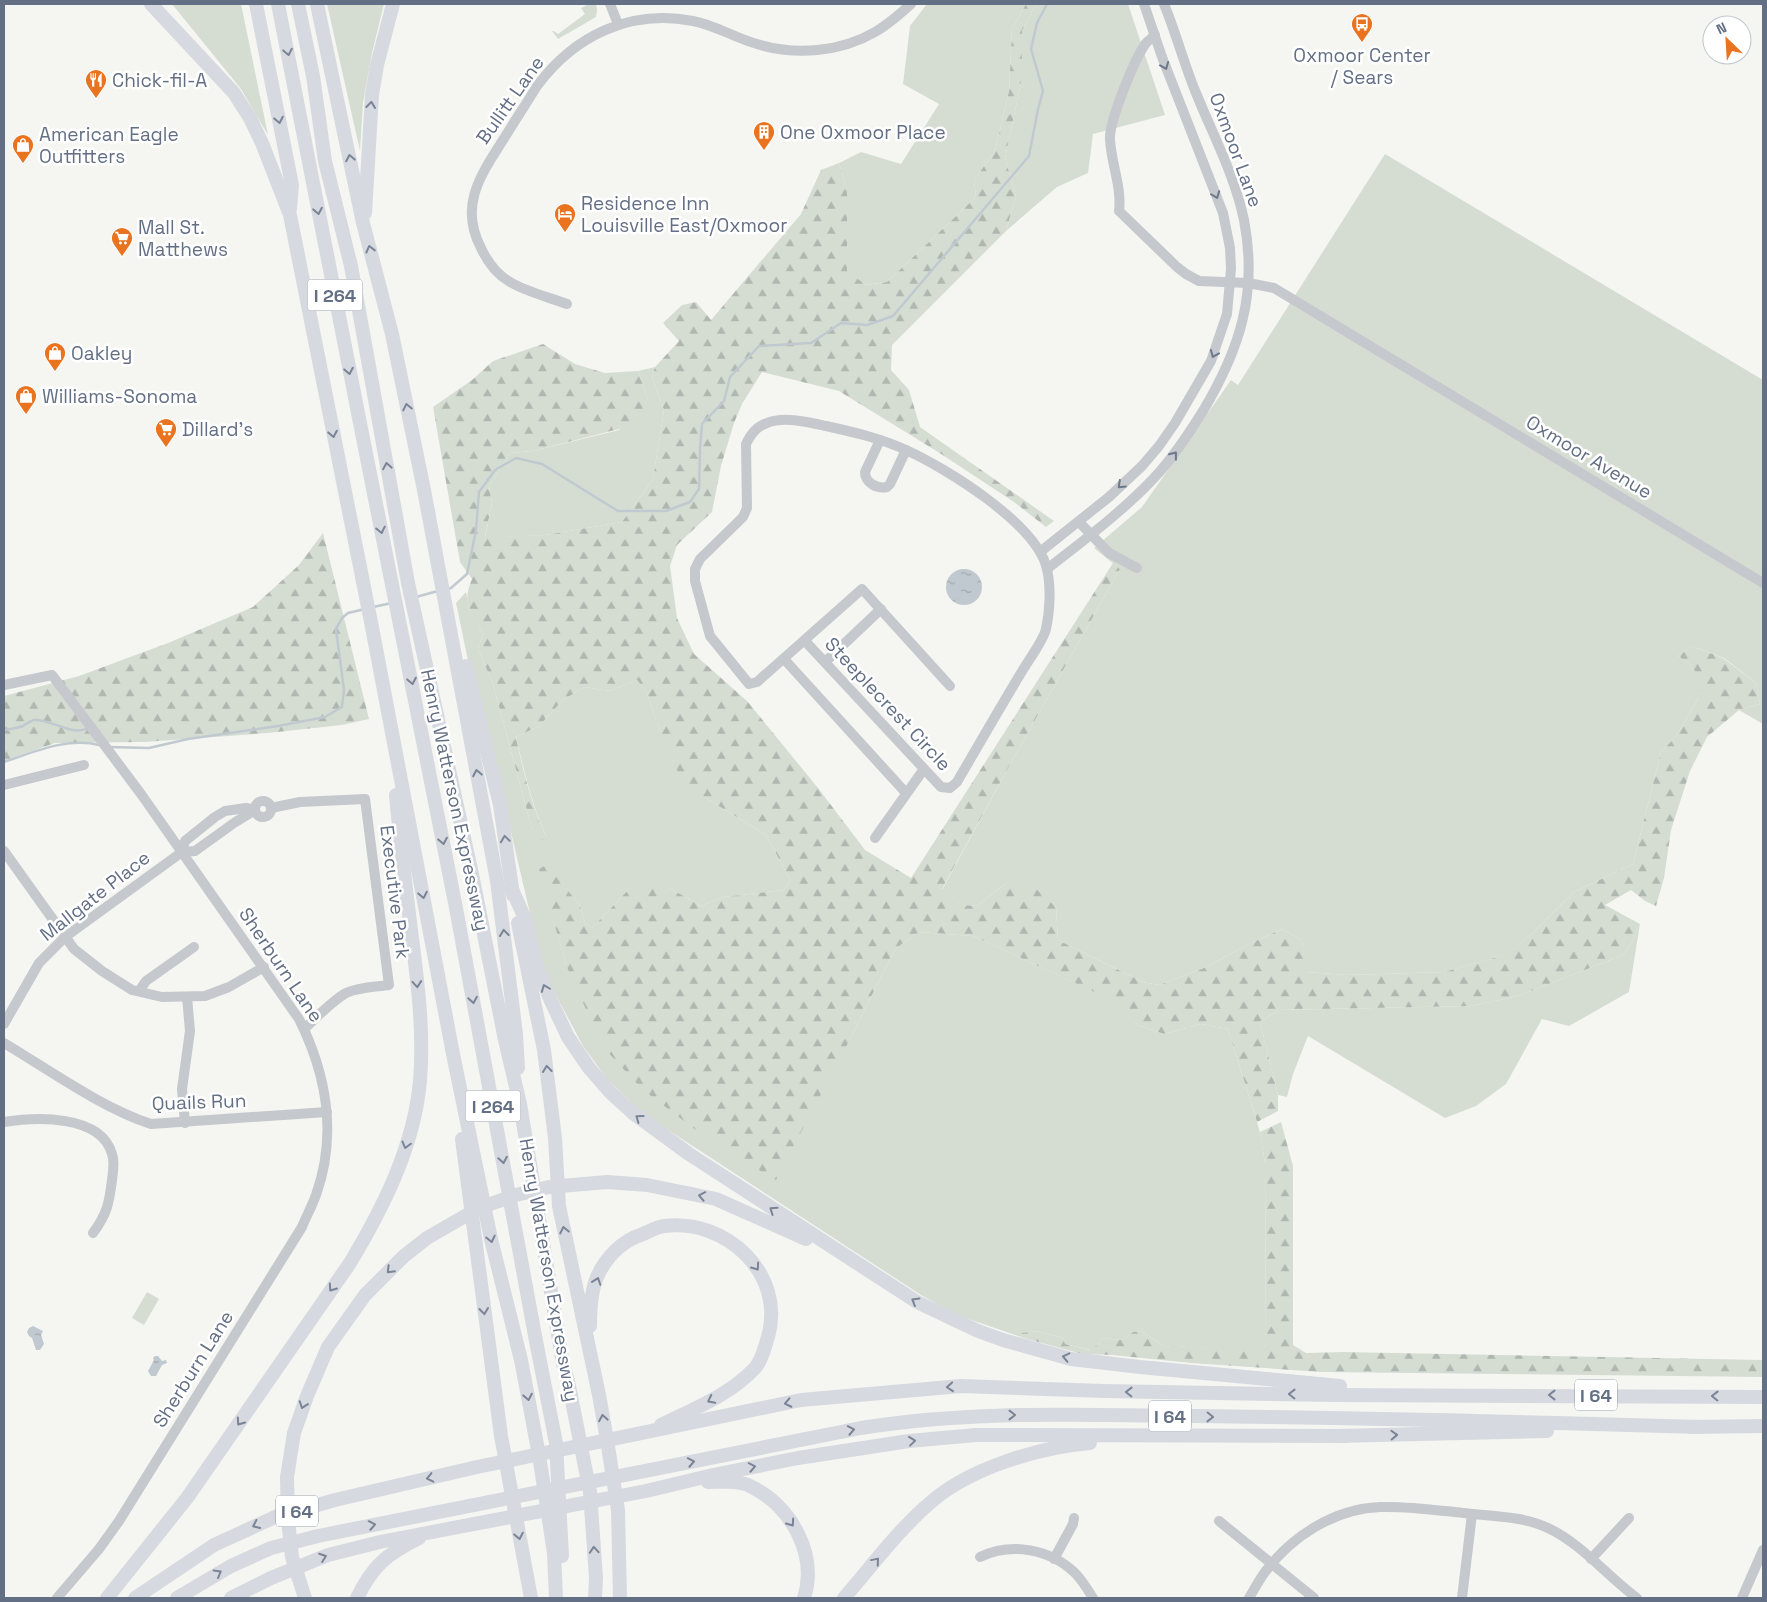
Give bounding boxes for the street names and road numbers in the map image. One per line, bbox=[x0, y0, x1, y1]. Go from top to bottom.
street label: Bullitt Lane bbox=[470, 51, 550, 149]
street label: Oxmoor Lane bbox=[1204, 89, 1268, 211]
road number: I 264 bbox=[308, 280, 362, 310]
street label: Oxmoor Avenue bbox=[1521, 410, 1657, 504]
street label: Steeplecrest Circle bbox=[819, 632, 957, 776]
street label: Henry Watterson Expressway bbox=[415, 667, 495, 933]
street label: Executive Park bbox=[374, 824, 416, 960]
street label: Mallgate Place bbox=[35, 845, 155, 947]
street label: Sherburn Lane bbox=[233, 903, 329, 1027]
street label: Quails Run bbox=[151, 1088, 247, 1116]
road number: I 264 bbox=[466, 1090, 520, 1122]
street label: Henry Watterson Expressway bbox=[513, 1136, 585, 1404]
street label: Sherburn Lane bbox=[147, 1306, 239, 1432]
road number: I 64 bbox=[1575, 1380, 1617, 1410]
road number: I 64 bbox=[1149, 1400, 1191, 1432]
road number: I 64 bbox=[276, 1495, 318, 1526]

